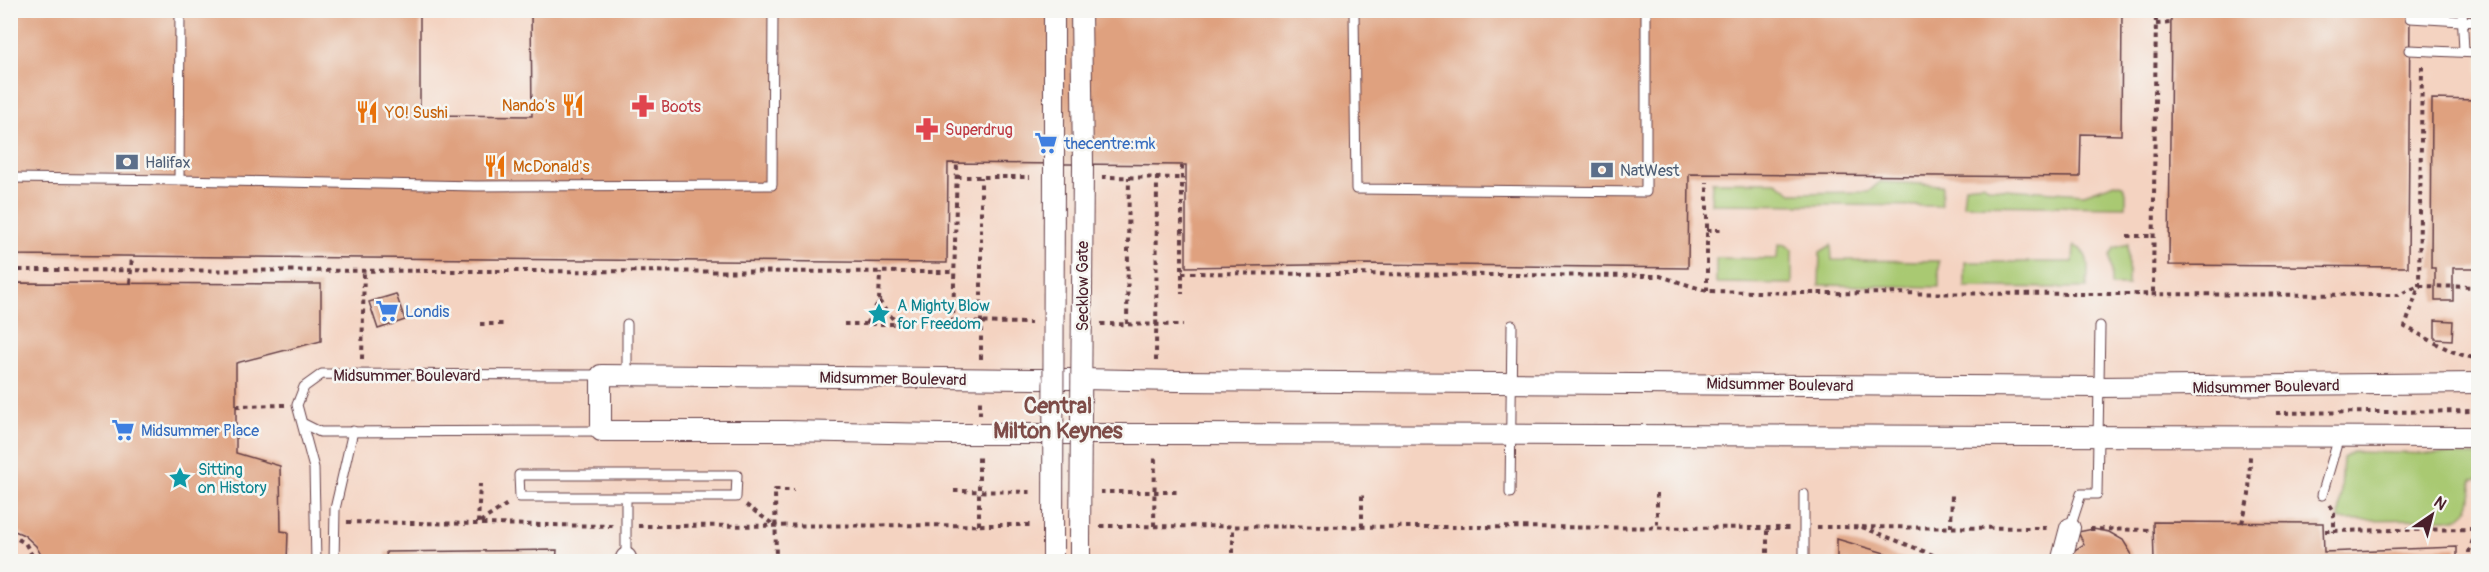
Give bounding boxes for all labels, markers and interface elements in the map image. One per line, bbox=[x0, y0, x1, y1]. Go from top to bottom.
restaurant icon: Nando's bbox=[560, 92, 586, 118]
pharmacy icon: Boots bbox=[630, 93, 656, 119]
place label: Nando's bbox=[502, 96, 555, 116]
place label: Boots bbox=[661, 97, 701, 117]
restaurant icon: YO! Sushi bbox=[354, 99, 380, 125]
place label: YO! Sushi bbox=[384, 103, 448, 123]
pharmacy icon: Superdrug bbox=[914, 116, 940, 142]
place label: Superdrug bbox=[945, 120, 1013, 140]
supermarket icon: thecentre:mk bbox=[1033, 130, 1059, 156]
place label: thecentre:mk bbox=[1063, 134, 1156, 154]
bank icon: Halifax bbox=[114, 149, 140, 175]
place label: Halifax bbox=[145, 153, 191, 173]
restaurant icon: McDonald's bbox=[482, 153, 508, 179]
place label: McDonald's bbox=[513, 157, 590, 177]
bank icon: NatWest bbox=[1589, 157, 1615, 183]
place label: NatWest bbox=[1620, 161, 1680, 181]
street label: Secklow Gate bbox=[1073, 241, 1093, 331]
place label: A Mighty Blow for Freedom bbox=[897, 296, 990, 334]
supermarket icon: Londis bbox=[374, 298, 400, 324]
place icon: A Mighty Blow for Freedom bbox=[866, 301, 892, 327]
place label: Londis bbox=[405, 302, 449, 322]
street label: Midsummer Boulevard bbox=[333, 366, 481, 386]
street label: Midsummer Boulevard bbox=[819, 368, 967, 390]
street label: Midsummer Boulevard bbox=[1706, 374, 1854, 396]
street label: Midsummer Boulevard bbox=[2192, 376, 2340, 398]
district label: Central Milton Keynes bbox=[993, 392, 1123, 445]
supermarket icon: Midsummer Place bbox=[110, 417, 136, 443]
place label: Midsummer Place bbox=[141, 421, 259, 441]
place label: Sitting on History bbox=[198, 460, 267, 498]
place icon: Sitting on History bbox=[167, 465, 193, 491]
north arrow bbox=[2402, 485, 2462, 545]
text: N bbox=[2430, 492, 2450, 515]

